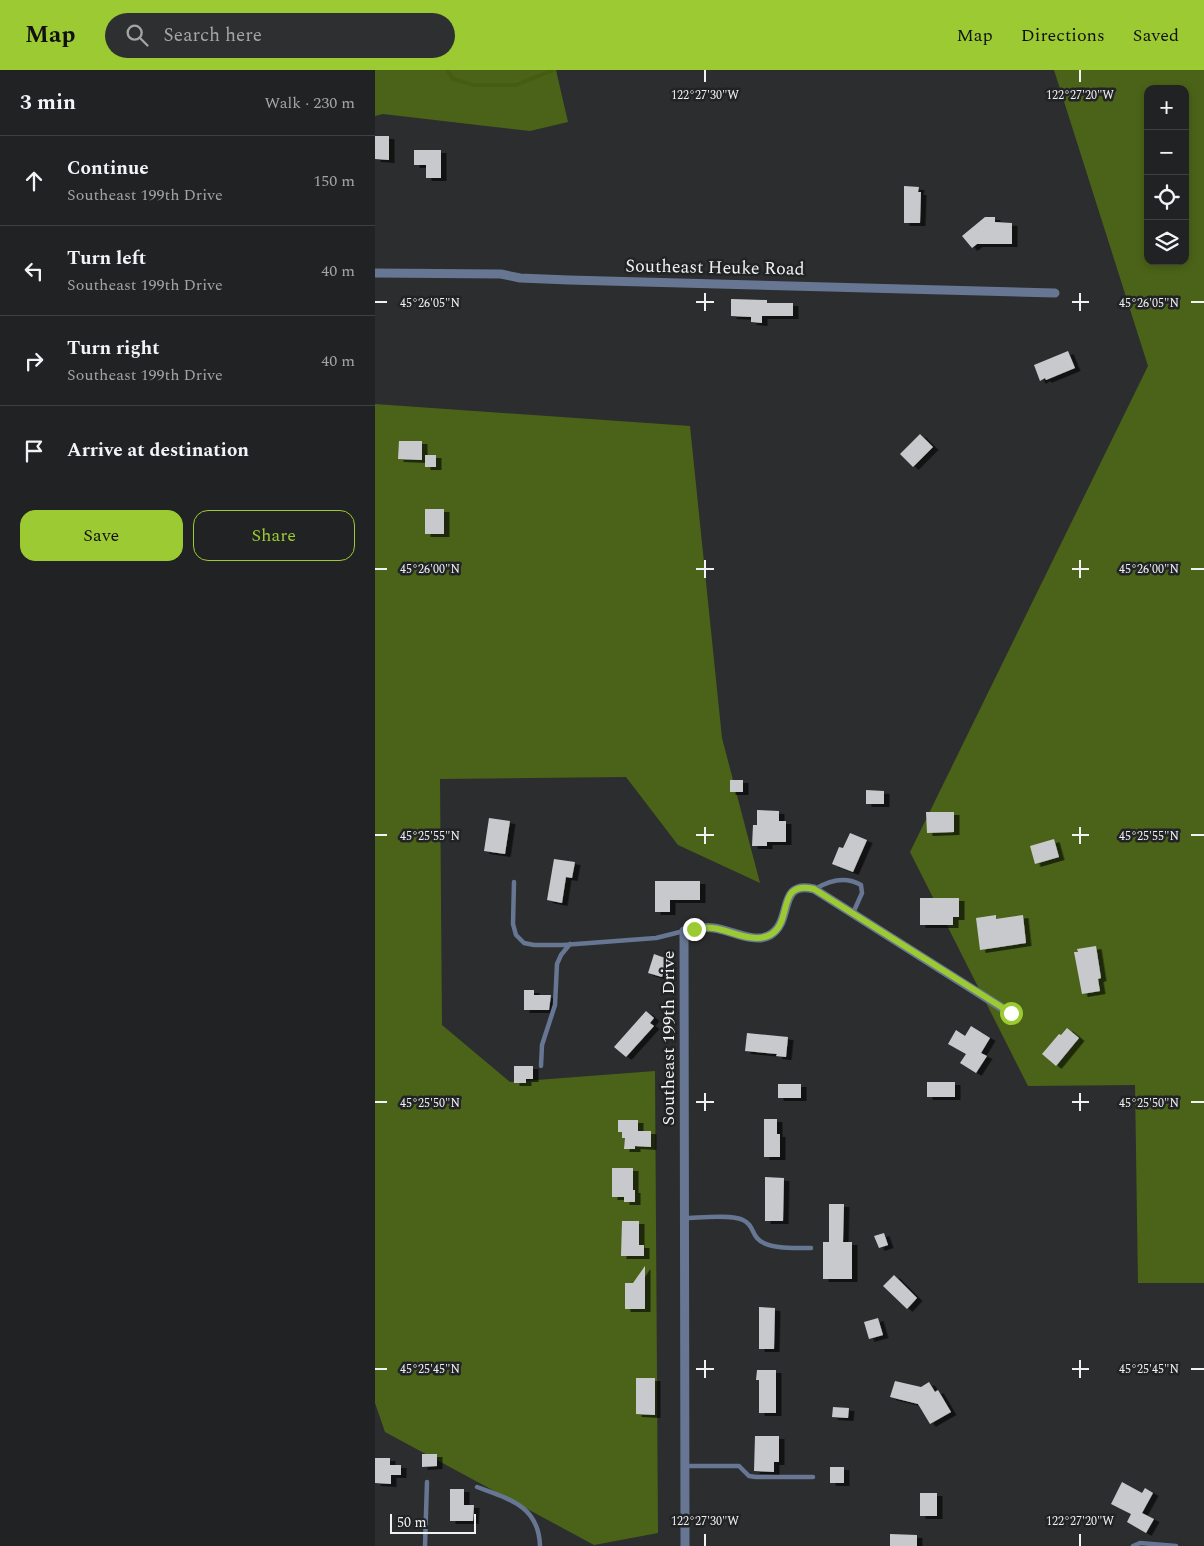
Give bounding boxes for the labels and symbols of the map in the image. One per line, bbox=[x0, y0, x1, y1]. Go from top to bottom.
text: 122°27'30"W bbox=[671, 86, 739, 105]
text: 122°27'20"W bbox=[1046, 86, 1114, 105]
street label: Southeast Heuke Road bbox=[625, 252, 805, 283]
text: 45°26'05"N bbox=[400, 294, 460, 313]
text: 45°26'05"N bbox=[1119, 294, 1179, 313]
text: 45°26'00"N bbox=[400, 560, 460, 579]
text: 45°26'00"N bbox=[1119, 560, 1179, 579]
text: 45°25'55"N bbox=[400, 827, 460, 846]
text: 45°25'55"N bbox=[1119, 827, 1179, 846]
route end bbox=[683, 918, 706, 941]
street label: Southeast 199th Drive bbox=[655, 950, 682, 1126]
route start bbox=[1000, 1002, 1023, 1025]
text: 45°25'50"N bbox=[400, 1094, 460, 1113]
text: 45°25'50"N bbox=[1119, 1094, 1179, 1113]
text: 45°25'45"N bbox=[400, 1360, 460, 1379]
text: 45°25'45"N bbox=[1119, 1360, 1179, 1379]
scale bar bbox=[390, 1511, 476, 1534]
text: 122°27'30"W bbox=[671, 1512, 739, 1531]
text: 122°27'20"W bbox=[1046, 1512, 1114, 1531]

